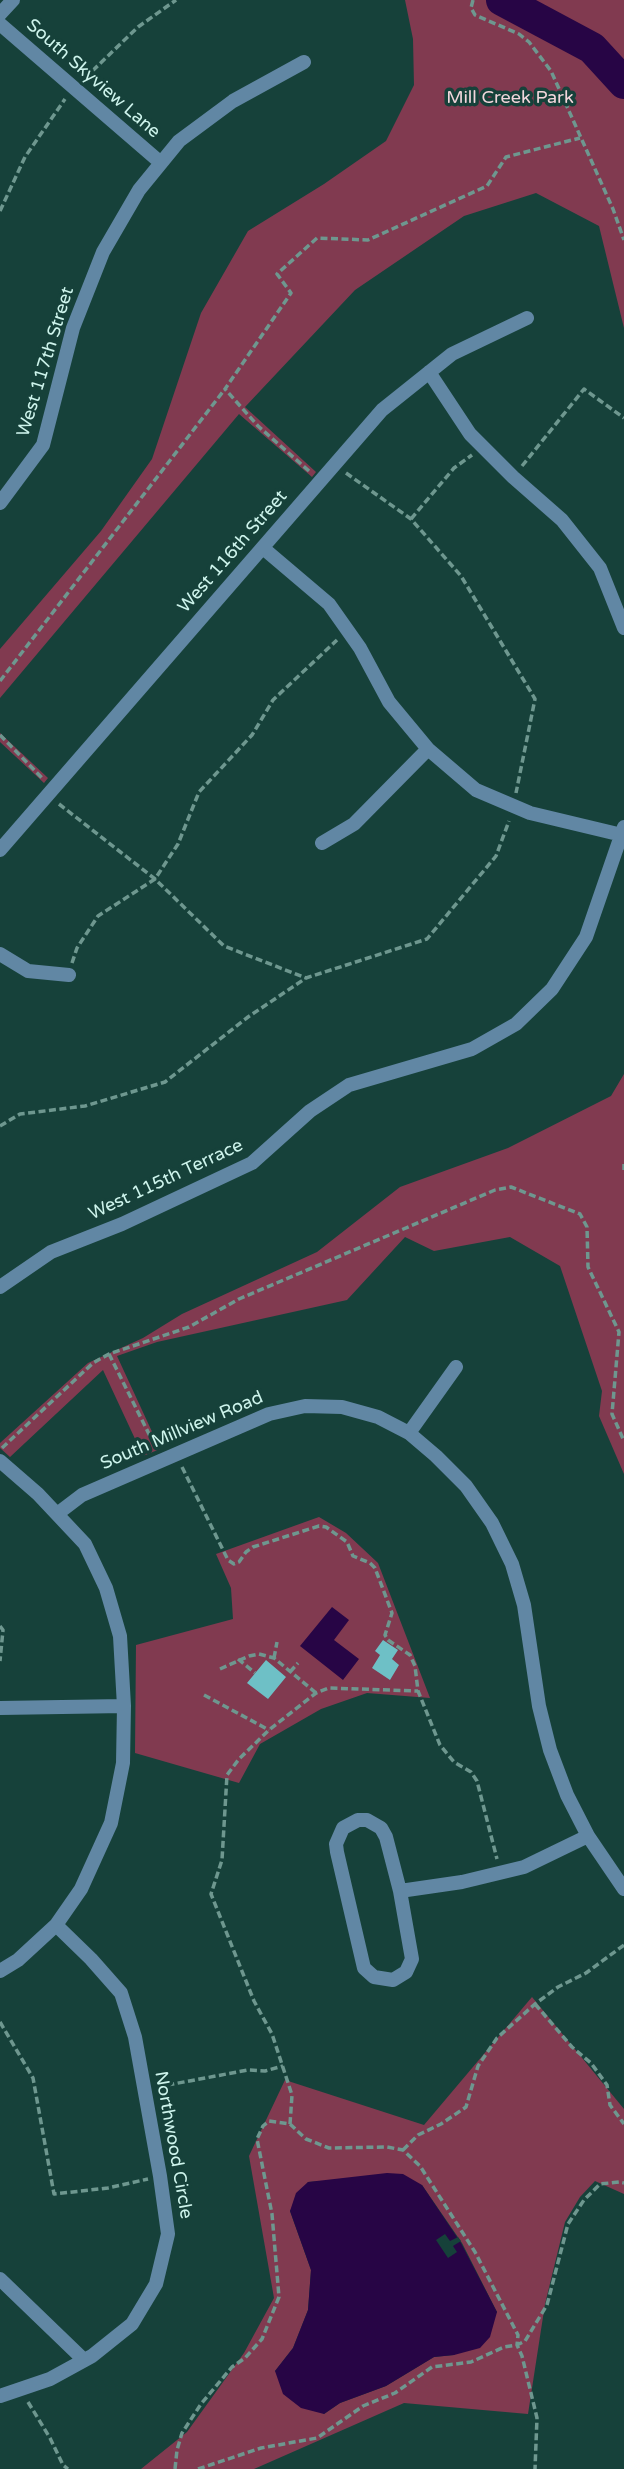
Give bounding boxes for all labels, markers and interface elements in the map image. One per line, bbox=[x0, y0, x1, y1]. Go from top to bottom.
street label: South Skyview Lane bbox=[22, 15, 164, 143]
park label: Mill Creek Park bbox=[446, 87, 574, 109]
street label: West 117th Street bbox=[13, 284, 79, 440]
street label: West 116th Street bbox=[174, 486, 292, 618]
street label: West 115th Terrace bbox=[85, 1135, 247, 1225]
street label: South Millview Road bbox=[97, 1387, 267, 1475]
street label: Northwood Circle bbox=[149, 2069, 197, 2221]

